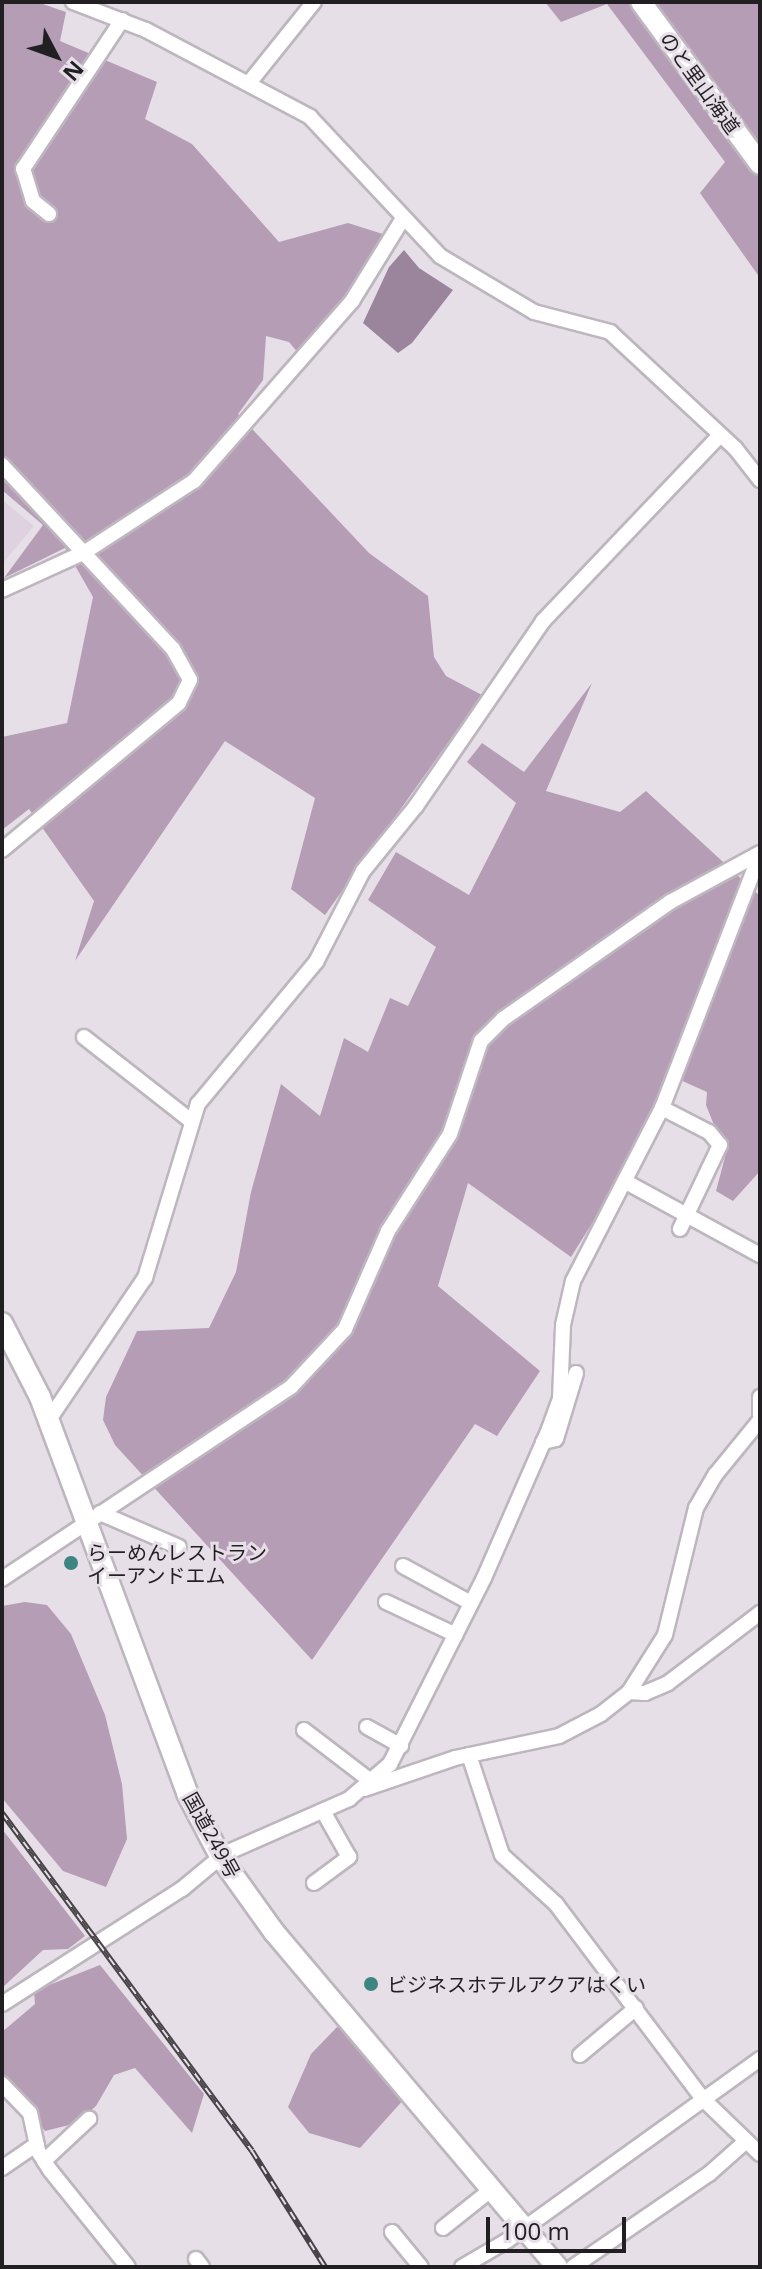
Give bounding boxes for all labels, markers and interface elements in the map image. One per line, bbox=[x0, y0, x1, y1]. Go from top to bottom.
north arrow bbox=[16, 16, 96, 96]
street label: のと里山海道 bbox=[655, 27, 745, 139]
text: N bbox=[57, 55, 91, 88]
place label: らーめんレストラン イーアンドエム bbox=[87, 1540, 267, 1587]
marker: らーめんレストラン イーアンドエム bbox=[62, 1554, 80, 1572]
street label: 国道249号 bbox=[179, 1788, 245, 1882]
place label: ビジネスホテルアクアはくい bbox=[387, 1972, 647, 1996]
marker: ビジネスホテルアクアはくい bbox=[362, 1975, 380, 1993]
scale bar bbox=[490, 2201, 630, 2251]
text: 100 m bbox=[500, 2214, 570, 2247]

